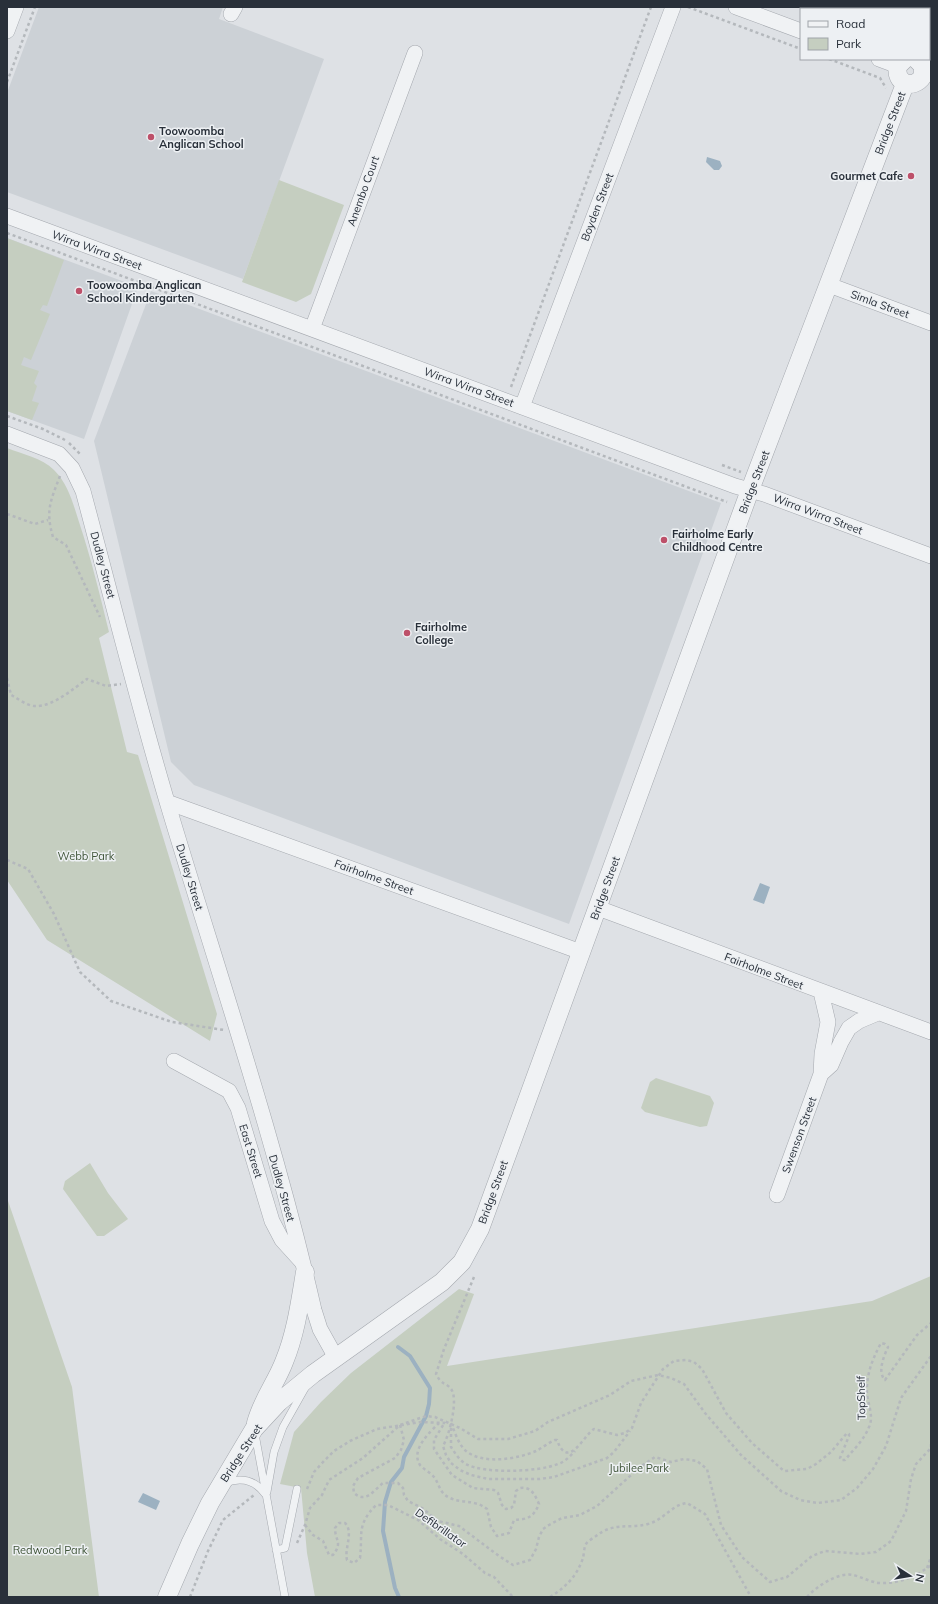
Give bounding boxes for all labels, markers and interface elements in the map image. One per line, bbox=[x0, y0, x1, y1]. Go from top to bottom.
legend bbox=[800, 8, 930, 60]
text: Road bbox=[836, 16, 865, 31]
text: Park bbox=[836, 36, 862, 51]
street label: Bridge Street bbox=[872, 89, 909, 157]
place label: Toowoomba Anglican School bbox=[159, 124, 244, 151]
marker: Toowoomba Anglican School bbox=[146, 132, 156, 142]
street label: Anembo Court bbox=[344, 154, 382, 228]
place label: Gourmet Cafe bbox=[830, 169, 903, 183]
street label: Boyden Street bbox=[578, 171, 616, 243]
marker: Gourmet Cafe bbox=[906, 171, 916, 181]
street label: Wirra Wirra Street bbox=[50, 227, 144, 273]
place label: Toowoomba Anglican School Kindergarten bbox=[87, 278, 201, 305]
marker: Toowoomba Anglican School Kindergarten bbox=[74, 286, 84, 296]
street label: Simla Street bbox=[849, 287, 911, 321]
street label: Wirra Wirra Street bbox=[422, 364, 516, 410]
street label: Bridge Street bbox=[736, 448, 773, 516]
street label: Wirra Wirra Street bbox=[771, 490, 865, 538]
place label: Fairholme Early Childhood Centre bbox=[672, 527, 762, 554]
street label: Dudley Street bbox=[87, 530, 119, 600]
marker: Fairholme Early Childhood Centre bbox=[659, 535, 669, 545]
place label: Fairholme College bbox=[415, 620, 467, 647]
marker: Fairholme College bbox=[402, 628, 412, 638]
street label: Dudley Street bbox=[173, 842, 207, 912]
park label: Webb Park bbox=[58, 849, 115, 863]
street label: Bridge Street bbox=[587, 854, 623, 922]
street label: Fairholme Street bbox=[332, 856, 416, 898]
street label: Fairholme Street bbox=[723, 950, 806, 993]
street label: Swenson Street bbox=[779, 1095, 819, 1175]
street label: East Street bbox=[236, 1122, 266, 1180]
street label: Dudley Street bbox=[266, 1153, 298, 1223]
street label: Bridge Street bbox=[475, 1158, 511, 1226]
street label: TopShelf bbox=[854, 1375, 868, 1420]
street label: Bridge Street bbox=[217, 1421, 265, 1485]
park label: Jubilee Park bbox=[609, 1461, 669, 1475]
street label: Defibrillator bbox=[413, 1505, 469, 1551]
park label: Redwood Park bbox=[13, 1543, 88, 1557]
north arrow bbox=[890, 1556, 930, 1596]
text: N bbox=[912, 1573, 927, 1584]

